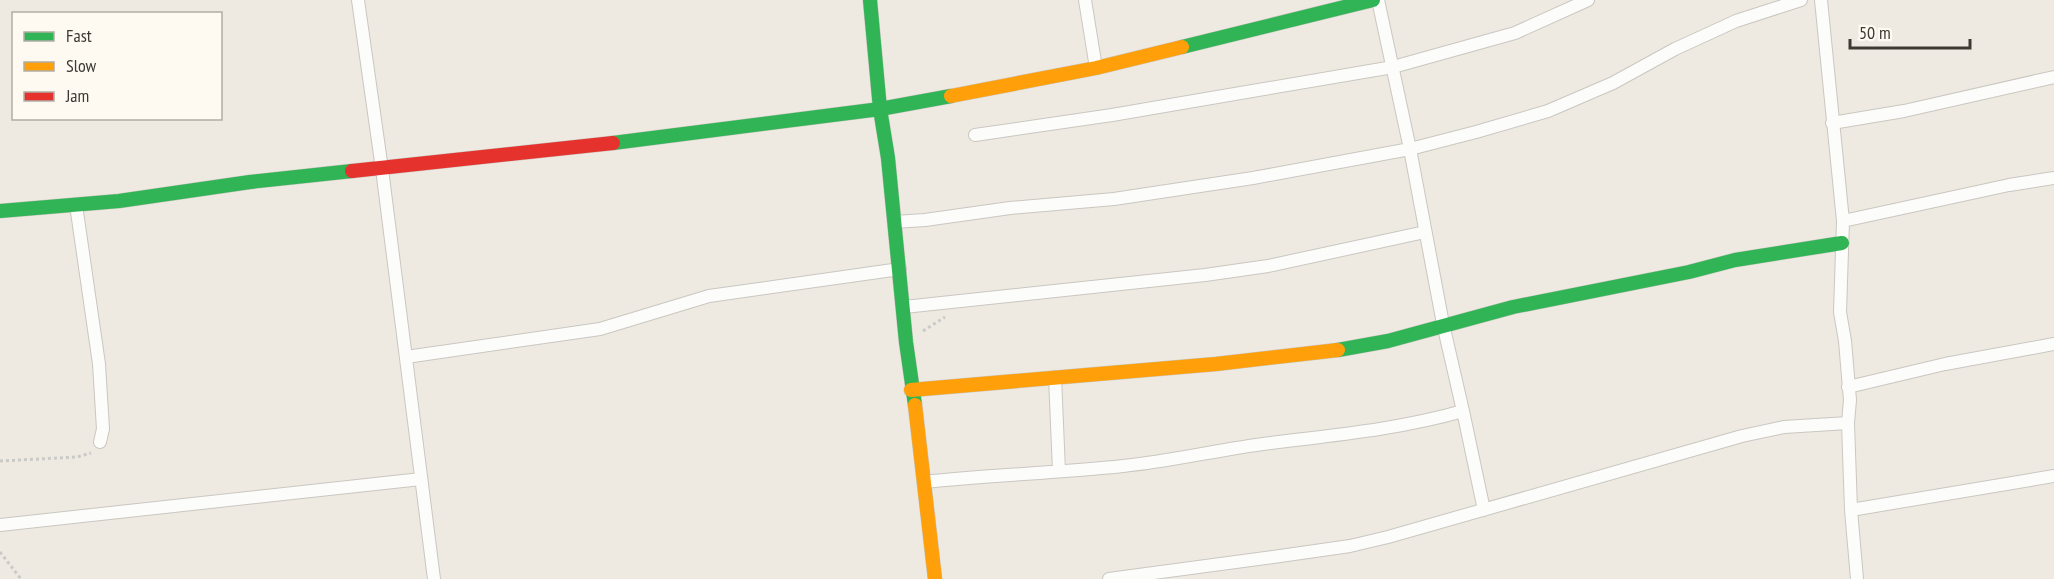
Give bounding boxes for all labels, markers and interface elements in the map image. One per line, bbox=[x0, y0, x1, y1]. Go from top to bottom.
legend bbox=[12, 12, 222, 120]
scale bar bbox=[1850, 12, 1970, 50]
text: 50 m bbox=[1859, 21, 1891, 44]
text: Fast bbox=[66, 24, 92, 47]
text: Slow bbox=[66, 54, 97, 77]
text: Jam bbox=[65, 84, 89, 107]

